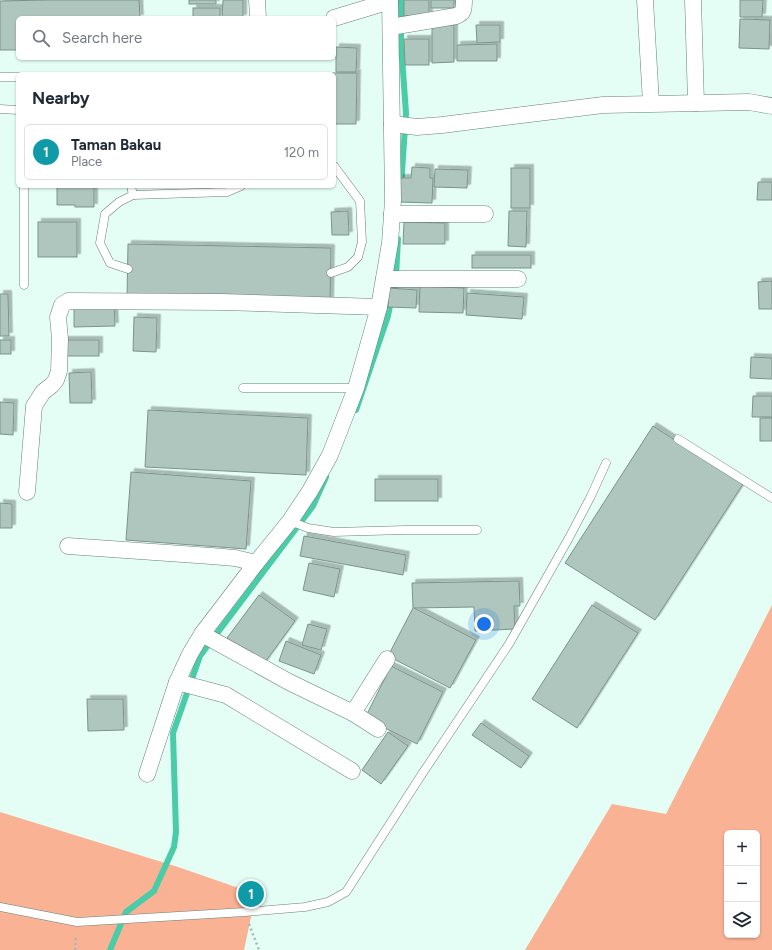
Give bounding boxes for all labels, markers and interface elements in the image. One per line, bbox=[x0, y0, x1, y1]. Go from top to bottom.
search box bbox=[16, 16, 336, 60]
icon: search bbox=[30, 27, 52, 49]
text: Search here bbox=[62, 29, 142, 47]
text: Nearby bbox=[32, 88, 90, 108]
text: Taman Bakau bbox=[71, 136, 161, 154]
text: 1 bbox=[43, 145, 49, 160]
text: 120 m bbox=[284, 145, 319, 160]
text: Place bbox=[71, 154, 102, 169]
your location bbox=[474, 614, 494, 634]
map controls bbox=[724, 830, 760, 938]
button: + bbox=[724, 830, 760, 866]
button: − bbox=[724, 866, 760, 902]
pin: 1 bbox=[238, 879, 264, 909]
button: layers bbox=[724, 902, 760, 938]

